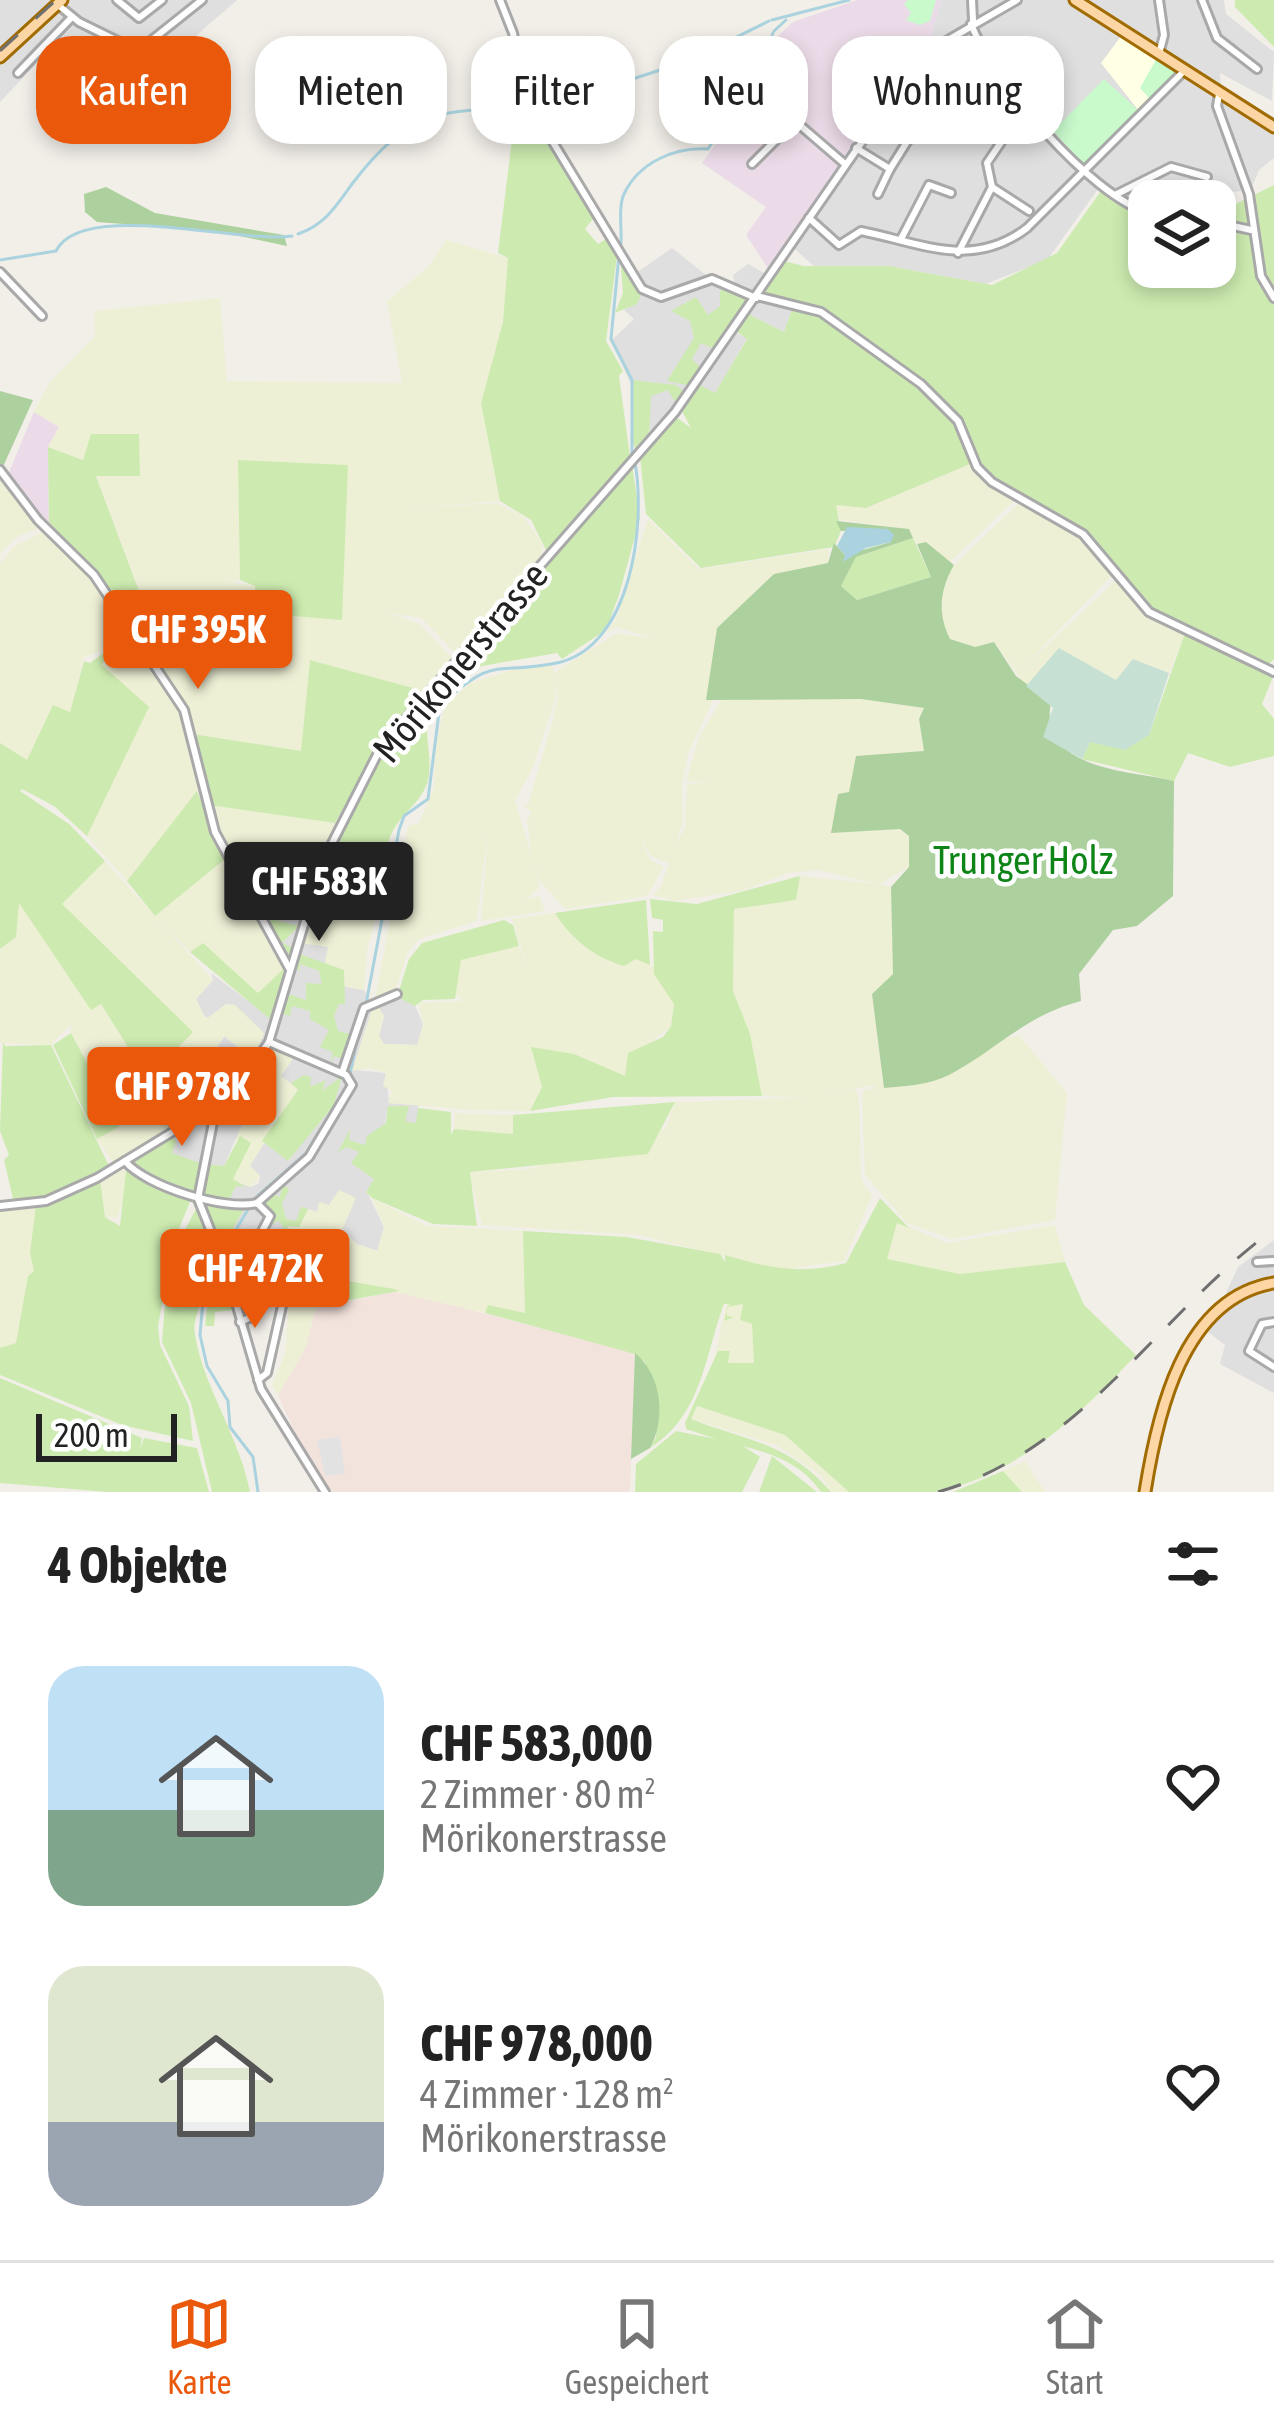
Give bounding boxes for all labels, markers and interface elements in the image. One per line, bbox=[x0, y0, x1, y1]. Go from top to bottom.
chip: Kaufen bbox=[36, 36, 231, 144]
chip: Mieten bbox=[255, 36, 447, 144]
chip: Filter bbox=[471, 36, 635, 144]
chip: Neu bbox=[659, 36, 808, 144]
chip: Wohnung bbox=[832, 36, 1064, 144]
map controls bbox=[1128, 180, 1236, 288]
button: layers bbox=[1128, 180, 1236, 288]
street label: Mörikonerstrasse bbox=[364, 553, 556, 771]
pin: CHF 395K bbox=[74, 590, 322, 692]
text: CHF 395K bbox=[130, 607, 266, 651]
park label: Trunger Holz bbox=[933, 838, 1113, 882]
pin: CHF 583K bbox=[195, 842, 443, 944]
text: CHF 583K bbox=[251, 859, 387, 903]
pin: CHF 978K bbox=[58, 1047, 306, 1149]
text: CHF 978K bbox=[114, 1064, 250, 1108]
pin: CHF 472K bbox=[131, 1229, 379, 1331]
text: CHF 472K bbox=[187, 1246, 323, 1290]
scale bar bbox=[36, 1408, 177, 1461]
text: 200 m bbox=[54, 1416, 129, 1454]
icon: filters bbox=[1160, 1531, 1226, 1597]
text: 4 Objekte bbox=[48, 1535, 228, 1594]
text: CHF 583,000 bbox=[420, 1713, 653, 1772]
icon: home bbox=[144, 1714, 288, 1858]
icon: heart bbox=[1160, 1753, 1226, 1819]
text: 2 Zimmer · 80 m² bbox=[420, 1772, 656, 1816]
text: Mörikonerstrasse bbox=[420, 1816, 667, 1860]
text: CHF 978,000 bbox=[420, 2013, 653, 2072]
icon: home bbox=[144, 2014, 288, 2158]
icon: heart bbox=[1160, 2053, 1226, 2119]
text: 4 Zimmer · 128 m² bbox=[420, 2072, 674, 2116]
text: Mörikonerstrasse bbox=[420, 2116, 667, 2160]
tab: Karte bbox=[166, 2291, 232, 2401]
tab: Gespeichert bbox=[565, 2291, 709, 2401]
tab: Start bbox=[1042, 2291, 1108, 2401]

